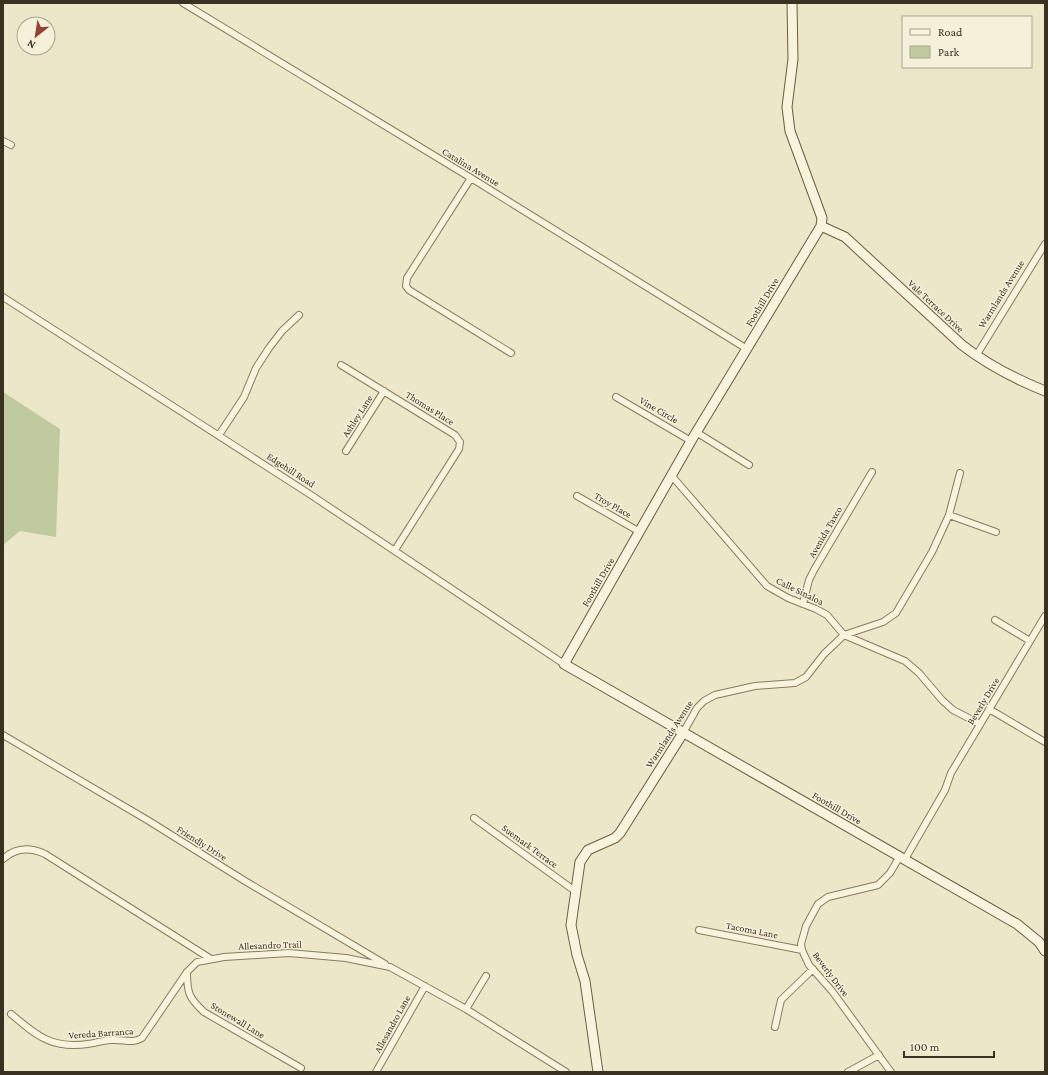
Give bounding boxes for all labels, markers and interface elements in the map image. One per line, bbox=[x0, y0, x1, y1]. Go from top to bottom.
north arrow bbox=[16, 16, 56, 56]
legend bbox=[902, 16, 1032, 68]
text: Road bbox=[938, 25, 963, 39]
text: N bbox=[24, 37, 37, 52]
text: Park bbox=[938, 45, 960, 59]
street label: Catalina Avenue bbox=[440, 146, 502, 189]
street label: Warmlands Avenue bbox=[976, 257, 1027, 330]
street label: Foothill Drive bbox=[743, 275, 781, 328]
street label: Vale Terrace Drive bbox=[906, 277, 966, 335]
street label: Thomas Place bbox=[404, 389, 457, 428]
street label: Ashley Lane bbox=[339, 392, 375, 439]
street label: Vine Circle bbox=[638, 395, 681, 426]
street label: Edgehill Road bbox=[265, 450, 318, 490]
street label: Troy Place bbox=[593, 490, 634, 520]
street label: Avenida Taxco bbox=[806, 504, 844, 560]
street label: Foothill Drive bbox=[580, 555, 617, 608]
street label: Calle Sinaloa bbox=[774, 575, 826, 607]
street label: Beverly Drive bbox=[965, 675, 1002, 727]
street label: Warmlands Avenue bbox=[643, 698, 695, 770]
street label: Foothill Drive bbox=[811, 790, 864, 827]
street label: Suemark Terrace bbox=[500, 822, 561, 870]
street label: Friendly Drive bbox=[175, 823, 230, 863]
street label: Tacoma Lane bbox=[725, 920, 780, 941]
street label: Allesandro Trail bbox=[238, 938, 302, 952]
street label: Beverly Drive bbox=[811, 949, 852, 999]
street label: Allesandro Lane bbox=[372, 993, 413, 1055]
street label: Stonewall Lane bbox=[209, 1000, 268, 1041]
street label: Vereda Barranca bbox=[68, 1025, 134, 1041]
scale bar bbox=[904, 1033, 994, 1059]
text: 100 m bbox=[910, 1040, 940, 1054]

